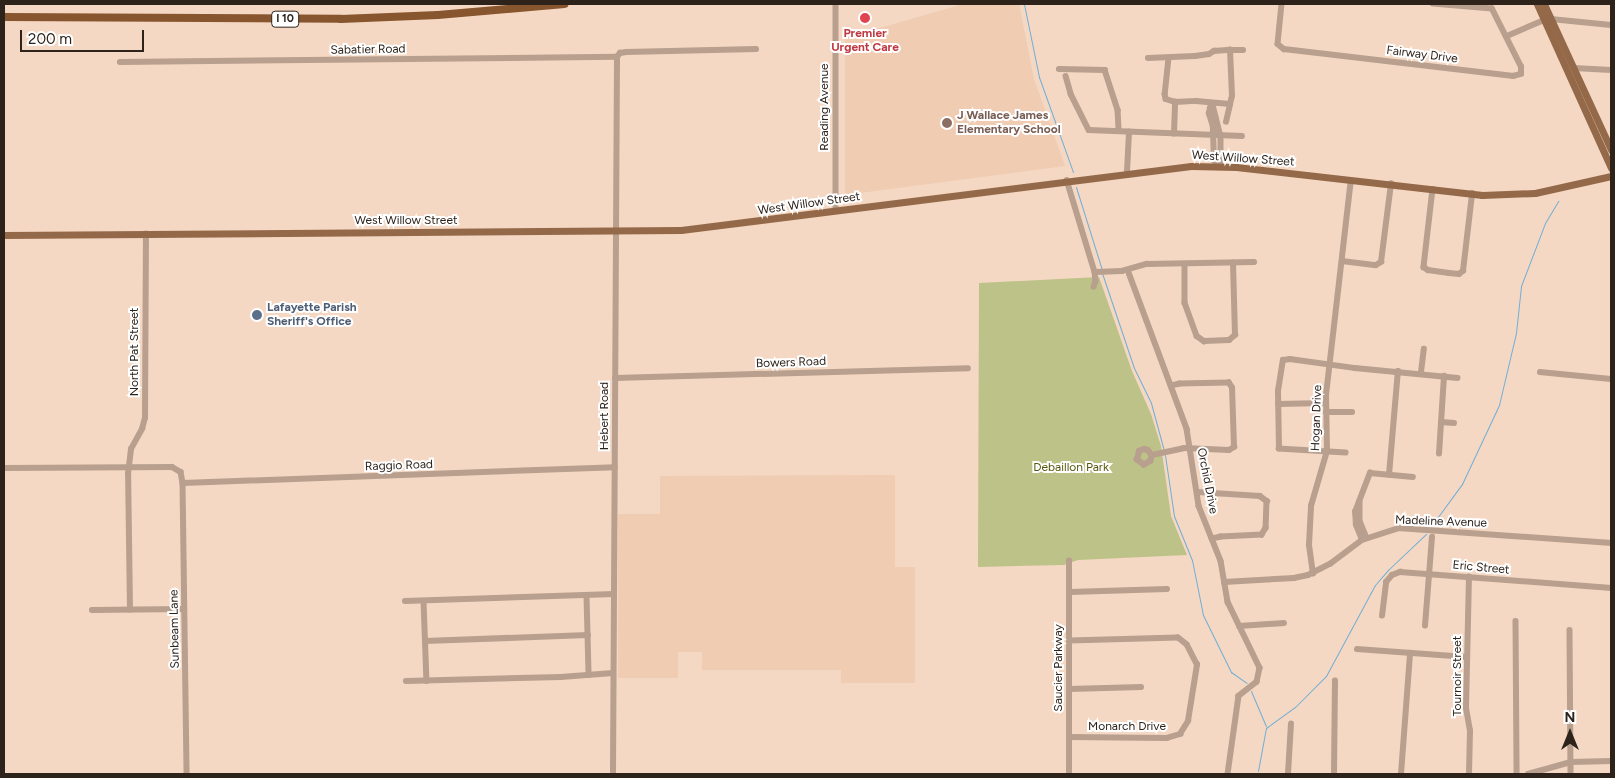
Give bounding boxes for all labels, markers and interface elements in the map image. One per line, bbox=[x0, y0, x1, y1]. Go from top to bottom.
road number: I 10 bbox=[270, 10, 300, 28]
marker: Premier Urgent Care bbox=[858, 11, 872, 25]
scale bar bbox=[22, 20, 146, 52]
place label: Premier Urgent Care bbox=[831, 27, 899, 55]
text: 200 m bbox=[28, 30, 72, 48]
street label: Sabatier Road bbox=[330, 42, 406, 58]
street label: Fairway Drive bbox=[1386, 43, 1458, 67]
street label: Reading Avenue bbox=[818, 63, 832, 151]
place label: J Wallace James Elementary School bbox=[957, 109, 1061, 137]
marker: J Wallace James Elementary School bbox=[941, 117, 953, 129]
street label: West Willow Street bbox=[1191, 148, 1295, 170]
street label: West Willow Street bbox=[757, 190, 861, 218]
street label: West Willow Street bbox=[354, 214, 458, 228]
place label: Lafayette Parish Sheriff's Office bbox=[267, 301, 357, 329]
street label: North Pat Street bbox=[128, 308, 142, 396]
marker: Lafayette Parish Sheriff's Office bbox=[251, 309, 263, 321]
street label: Bowers Road bbox=[756, 355, 826, 371]
street label: Hebert Road bbox=[598, 382, 612, 450]
street label: Hogan Drive bbox=[1309, 384, 1325, 452]
street label: Orchid Drive bbox=[1194, 447, 1220, 515]
street label: Raggio Road bbox=[365, 458, 433, 474]
park label: Debaillon Park bbox=[1033, 461, 1109, 475]
street label: Madeline Avenue bbox=[1395, 513, 1487, 531]
street label: Eric Street bbox=[1452, 558, 1510, 578]
street label: Sunbeam Lane bbox=[167, 589, 183, 669]
street label: Saucier Parkway bbox=[1052, 624, 1066, 712]
street label: Tournoir Street bbox=[1451, 636, 1465, 716]
north arrow bbox=[1545, 708, 1595, 758]
text: N bbox=[1565, 709, 1575, 726]
street label: Monarch Drive bbox=[1088, 720, 1166, 734]

